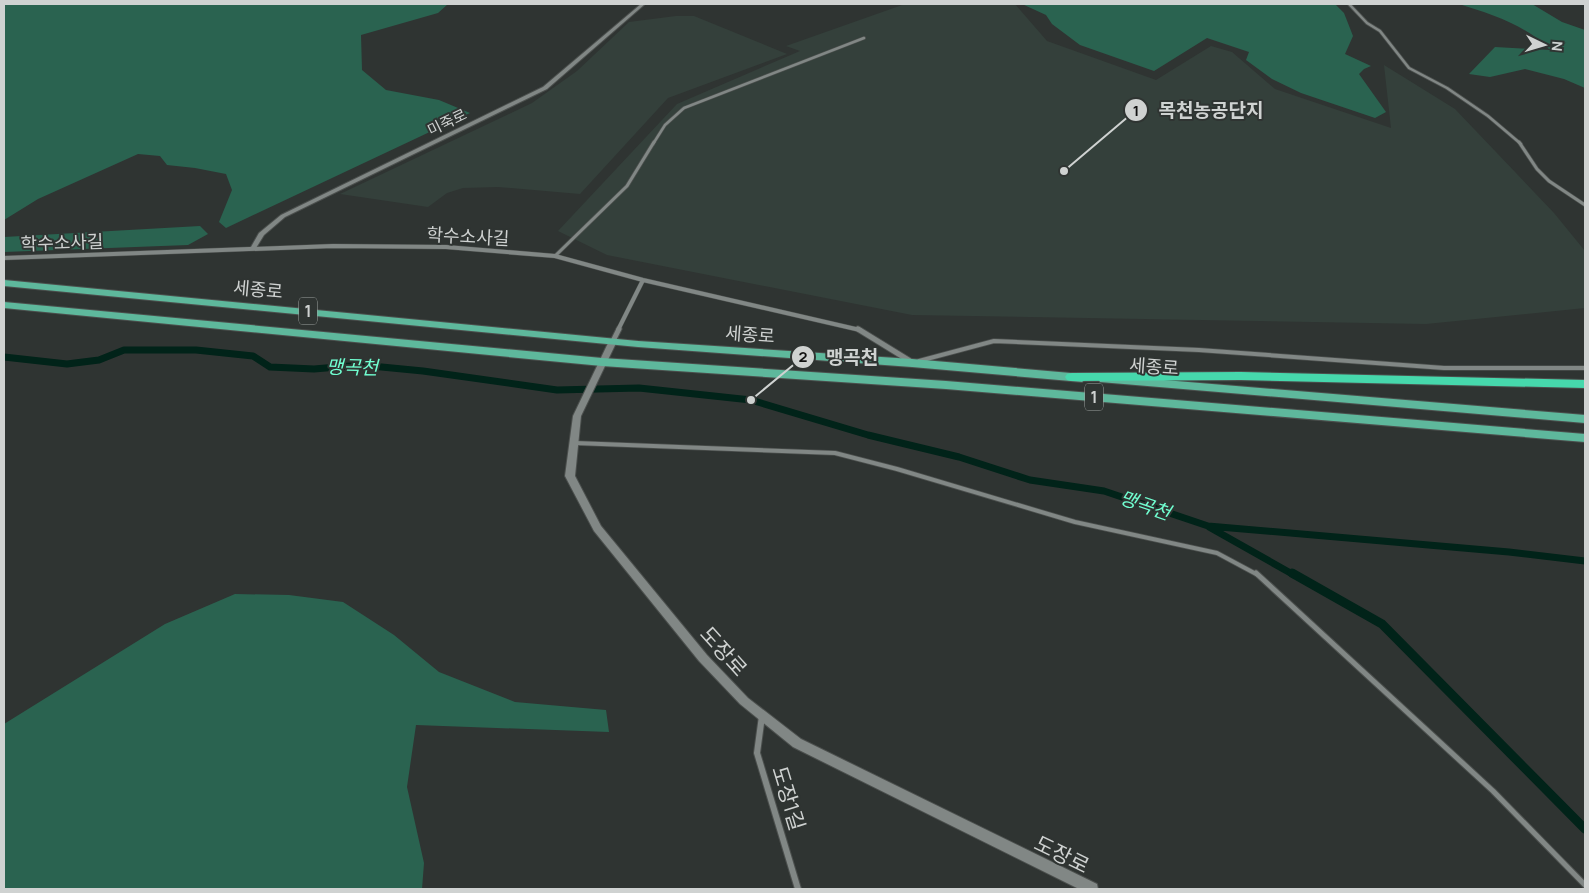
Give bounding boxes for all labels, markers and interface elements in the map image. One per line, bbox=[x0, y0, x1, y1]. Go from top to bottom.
north arrow bbox=[1519, 20, 1569, 70]
text: N bbox=[1548, 40, 1567, 52]
callout: 목천농공단지 bbox=[1123, 93, 1273, 127]
text: 목천농공단지 bbox=[1159, 97, 1263, 123]
text: 1 bbox=[1133, 100, 1139, 121]
street label: 미죽로 bbox=[424, 103, 470, 141]
street label: 학수소사길 bbox=[426, 222, 510, 250]
street label: 학수소사길 bbox=[20, 229, 104, 255]
street label: 세종로 bbox=[232, 275, 284, 303]
road number: 1 bbox=[299, 298, 317, 324]
street label: 세종로 bbox=[724, 320, 776, 348]
callout: 맹곡천 bbox=[791, 340, 888, 374]
text: 맹곡천 bbox=[826, 344, 878, 370]
text: 2 bbox=[799, 346, 808, 367]
street label: 세종로 bbox=[1128, 352, 1180, 380]
water label: 맹곡천 bbox=[326, 354, 380, 380]
road number: 1 bbox=[1085, 384, 1103, 411]
water label: 맹곡천 bbox=[1116, 484, 1175, 526]
street label: 도장로 bbox=[694, 620, 754, 682]
street label: 도장1길 bbox=[766, 762, 812, 834]
street label: 도장로 bbox=[1030, 829, 1094, 879]

